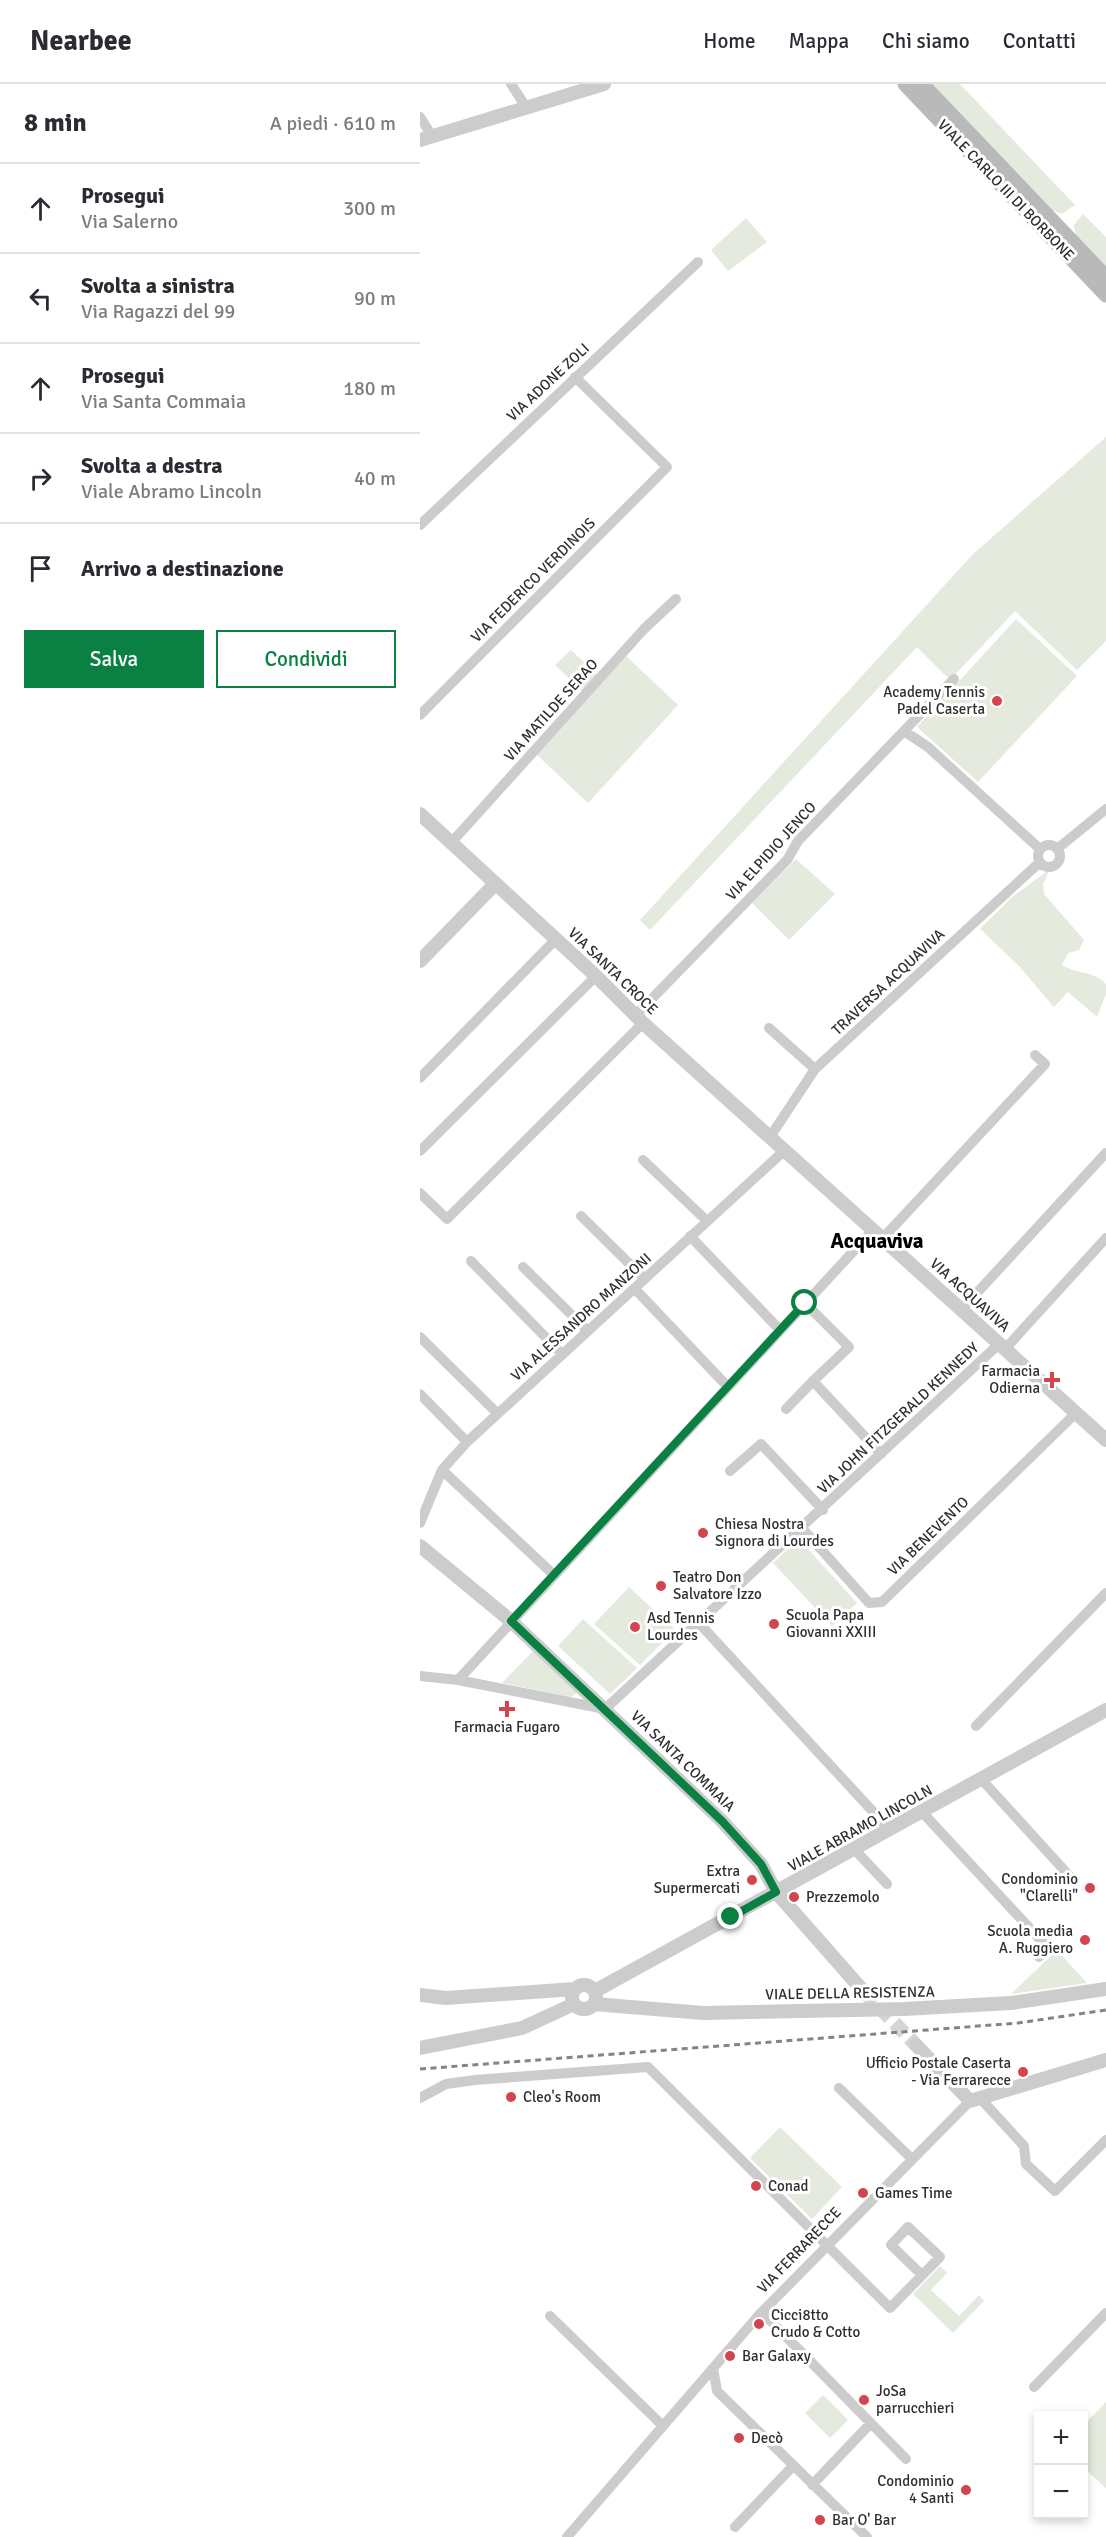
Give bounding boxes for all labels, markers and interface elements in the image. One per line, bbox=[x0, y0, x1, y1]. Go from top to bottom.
text: Nearbee bbox=[30, 24, 132, 58]
text: Home bbox=[703, 28, 756, 54]
text: Mappa bbox=[789, 28, 849, 54]
text: Chi siamo bbox=[882, 28, 970, 54]
text: Contatti bbox=[1003, 28, 1076, 54]
text: 8 min bbox=[24, 107, 87, 139]
text: A piedi · 610 m bbox=[270, 111, 396, 136]
street label: VIALE CARLO III DI BORBONE bbox=[934, 116, 1078, 264]
text: Prosegui bbox=[81, 182, 165, 209]
icon: ahead bbox=[24, 192, 57, 225]
text: 300 m bbox=[343, 196, 396, 221]
text: Via Salerno bbox=[81, 209, 178, 234]
text: Svolta a sinistra bbox=[81, 272, 235, 299]
icon: left bbox=[24, 282, 57, 315]
text: 90 m bbox=[354, 286, 396, 311]
text: Via Ragazzi del 99 bbox=[81, 299, 235, 324]
street label: VIA ADONE ZOLI bbox=[503, 339, 593, 425]
text: Prosegui bbox=[81, 362, 165, 389]
icon: ahead bbox=[24, 372, 57, 405]
text: 180 m bbox=[343, 376, 396, 401]
text: Via Santa Commaia bbox=[81, 389, 246, 414]
text: Svolta a destra bbox=[81, 452, 222, 479]
icon: right bbox=[24, 462, 57, 495]
text: 40 m bbox=[354, 466, 396, 491]
text: Viale Abramo Lincoln bbox=[81, 479, 262, 504]
street label: VIA FEDERICO VERDINOIS bbox=[467, 514, 599, 646]
icon: arrive bbox=[24, 552, 57, 585]
text: Arrivo a destinazione bbox=[81, 555, 284, 582]
button: Salva bbox=[24, 630, 204, 688]
button: Condividi bbox=[216, 630, 396, 688]
street label: VIA MATILDE SERAO bbox=[500, 655, 602, 765]
place label: Academy Tennis Padel Caserta bbox=[883, 683, 985, 718]
marker: Academy Tennis Padel Caserta bbox=[990, 694, 1004, 708]
street label: VIA ELPIDIO JENCO bbox=[722, 798, 820, 904]
street label: VIA SANTA CROCE bbox=[565, 924, 661, 1018]
street label: TRAVERSA ACQUAVIVA bbox=[828, 925, 948, 1039]
district label: Acquaviva bbox=[831, 1228, 924, 1254]
street label: VIA ALESSANDRO MANZONI bbox=[507, 1249, 655, 1385]
street label: VIA ACQUAVIVA bbox=[926, 1254, 1014, 1336]
route start bbox=[791, 1289, 817, 1315]
street label: VIA JOHN FITZGERALD KENNEDY bbox=[814, 1338, 983, 1497]
place label: Farmacia Odierna bbox=[981, 1362, 1040, 1397]
marker: Farmacia Odierna bbox=[1045, 1373, 1059, 1387]
street label: VIA BENEVENTO bbox=[884, 1493, 972, 1579]
place label: Chiesa Nostra Signora di Lourdes bbox=[715, 1515, 834, 1550]
marker: Chiesa Nostra Signora di Lourdes bbox=[696, 1526, 710, 1540]
place label: Teatro Don Salvatore Izzo bbox=[673, 1568, 762, 1603]
marker: Teatro Don Salvatore Izzo bbox=[654, 1579, 668, 1593]
place label: Scuola Papa Giovanni XXIII bbox=[786, 1606, 876, 1641]
place label: Asd Tennis Lourdes bbox=[647, 1609, 715, 1644]
marker: Scuola Papa Giovanni XXIII bbox=[767, 1617, 781, 1631]
marker: Asd Tennis Lourdes bbox=[628, 1620, 642, 1634]
marker: Farmacia Fugaro bbox=[500, 1702, 514, 1716]
street label: VIA SANTA COMMAIA bbox=[627, 1707, 739, 1815]
place label: Farmacia Fugaro bbox=[454, 1718, 560, 1736]
street label: VIALE ABRAMO LINCOLN bbox=[785, 1781, 935, 1875]
place label: Extra Supermercati bbox=[654, 1862, 740, 1897]
place label: Condominio "Clarelli" bbox=[1001, 1870, 1078, 1905]
marker: Extra Supermercati bbox=[745, 1873, 759, 1887]
marker: Condominio "Clarelli" bbox=[1083, 1881, 1097, 1895]
place label: Prezzemolo bbox=[806, 1888, 880, 1906]
marker: Prezzemolo bbox=[787, 1890, 801, 1904]
route end bbox=[717, 1903, 743, 1929]
place label: Scuola media A. Ruggiero bbox=[987, 1922, 1073, 1957]
marker: Scuola media A. Ruggiero bbox=[1078, 1933, 1092, 1947]
street label: VIALE DELLA RESISTENZA bbox=[765, 1983, 935, 2003]
place label: Ufficio Postale Caserta - Via Ferrarecce bbox=[866, 2054, 1011, 2089]
marker: Ufficio Postale Caserta - Via Ferrarecce bbox=[1016, 2065, 1030, 2079]
place label: Cleo's Room bbox=[523, 2088, 601, 2106]
marker: Cleo's Room bbox=[504, 2090, 518, 2104]
place label: Conad bbox=[768, 2177, 808, 2195]
marker: Conad bbox=[749, 2179, 763, 2193]
place label: Games Time bbox=[875, 2184, 952, 2202]
marker: Games Time bbox=[856, 2186, 870, 2200]
street label: VIA FERRARECCE bbox=[753, 2203, 845, 2297]
place label: Cicci8tto Crudo & Cotto bbox=[771, 2306, 860, 2341]
marker: Cicci8tto Crudo & Cotto bbox=[752, 2317, 766, 2331]
place label: Bar Galaxy bbox=[742, 2347, 811, 2365]
marker: Bar Galaxy bbox=[723, 2349, 737, 2363]
place label: JoSa parrucchieri bbox=[876, 2382, 954, 2417]
marker: JoSa parrucchieri bbox=[857, 2393, 871, 2407]
map controls bbox=[1034, 2411, 1088, 2519]
button: + bbox=[1034, 2411, 1088, 2465]
place label: Decò bbox=[751, 2429, 783, 2447]
marker: Decò bbox=[732, 2431, 746, 2445]
button: − bbox=[1034, 2465, 1088, 2519]
place label: Condominio 4 Santi bbox=[877, 2472, 954, 2507]
marker: Condominio 4 Santi bbox=[959, 2483, 973, 2497]
place label: Bar O' Bar bbox=[832, 2511, 896, 2529]
marker: Bar O' Bar bbox=[813, 2513, 827, 2527]

